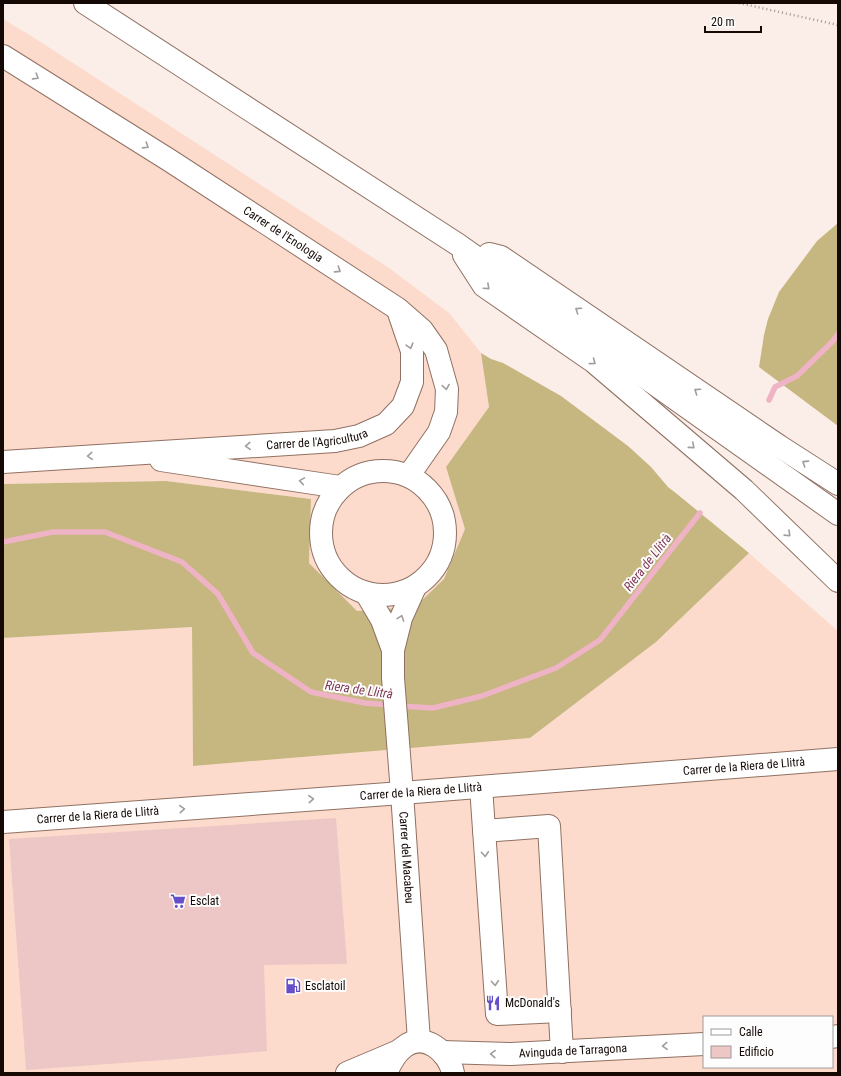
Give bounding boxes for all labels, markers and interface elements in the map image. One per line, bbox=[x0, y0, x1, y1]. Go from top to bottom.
scale bar bbox=[705, 8, 761, 34]
text: 20 m bbox=[711, 15, 735, 29]
one-way arrow bbox=[32, 72, 39, 80]
one-way arrow bbox=[142, 141, 149, 149]
street label: Carrer de l'Enologia bbox=[241, 203, 326, 265]
one-way arrow bbox=[334, 265, 341, 273]
one-way arrow bbox=[482, 283, 490, 290]
one-way arrow bbox=[575, 307, 582, 315]
one-way arrow bbox=[405, 342, 414, 349]
one-way arrow bbox=[589, 357, 596, 364]
one-way arrow bbox=[441, 384, 450, 391]
one-way arrow bbox=[695, 389, 702, 396]
street label: Carrer de l'Agricultura bbox=[266, 426, 370, 452]
one-way arrow bbox=[245, 441, 251, 450]
one-way arrow bbox=[687, 442, 695, 449]
one-way arrow bbox=[87, 452, 93, 461]
one-way arrow bbox=[802, 460, 809, 468]
one-way arrow bbox=[299, 477, 305, 486]
one-way arrow bbox=[783, 529, 791, 536]
water label: Riera de Llitrà bbox=[620, 531, 674, 594]
one-way arrow bbox=[397, 614, 405, 621]
water label: Riera de Llitrà bbox=[324, 677, 394, 702]
street label: Carrer de la Riera de Llitrà bbox=[682, 755, 806, 778]
street label: Carrer de la Riera de Llitrà bbox=[359, 780, 483, 803]
one-way arrow bbox=[308, 795, 314, 804]
street label: Carrer de la Riera de Llitrà bbox=[36, 804, 160, 827]
one-way arrow bbox=[179, 804, 185, 813]
street label: Carrer del Macabeu bbox=[396, 811, 417, 904]
one-way arrow bbox=[481, 851, 490, 857]
supermarket icon: Esclat bbox=[169, 892, 187, 910]
place label: Esclat bbox=[190, 894, 219, 908]
fuel station icon: Esclatoil bbox=[284, 977, 302, 995]
place label: Esclatoil bbox=[305, 979, 345, 993]
one-way arrow bbox=[490, 980, 499, 986]
restaurant icon: McDonald's bbox=[484, 994, 502, 1012]
place label: McDonald's bbox=[505, 996, 560, 1010]
legend bbox=[703, 1016, 833, 1068]
text: Calle bbox=[739, 1025, 763, 1039]
street label: Avinguda de Tarragona bbox=[518, 1041, 628, 1061]
one-way arrow bbox=[662, 1041, 668, 1050]
text: Edificio bbox=[739, 1045, 774, 1059]
one-way arrow bbox=[490, 1050, 496, 1058]

